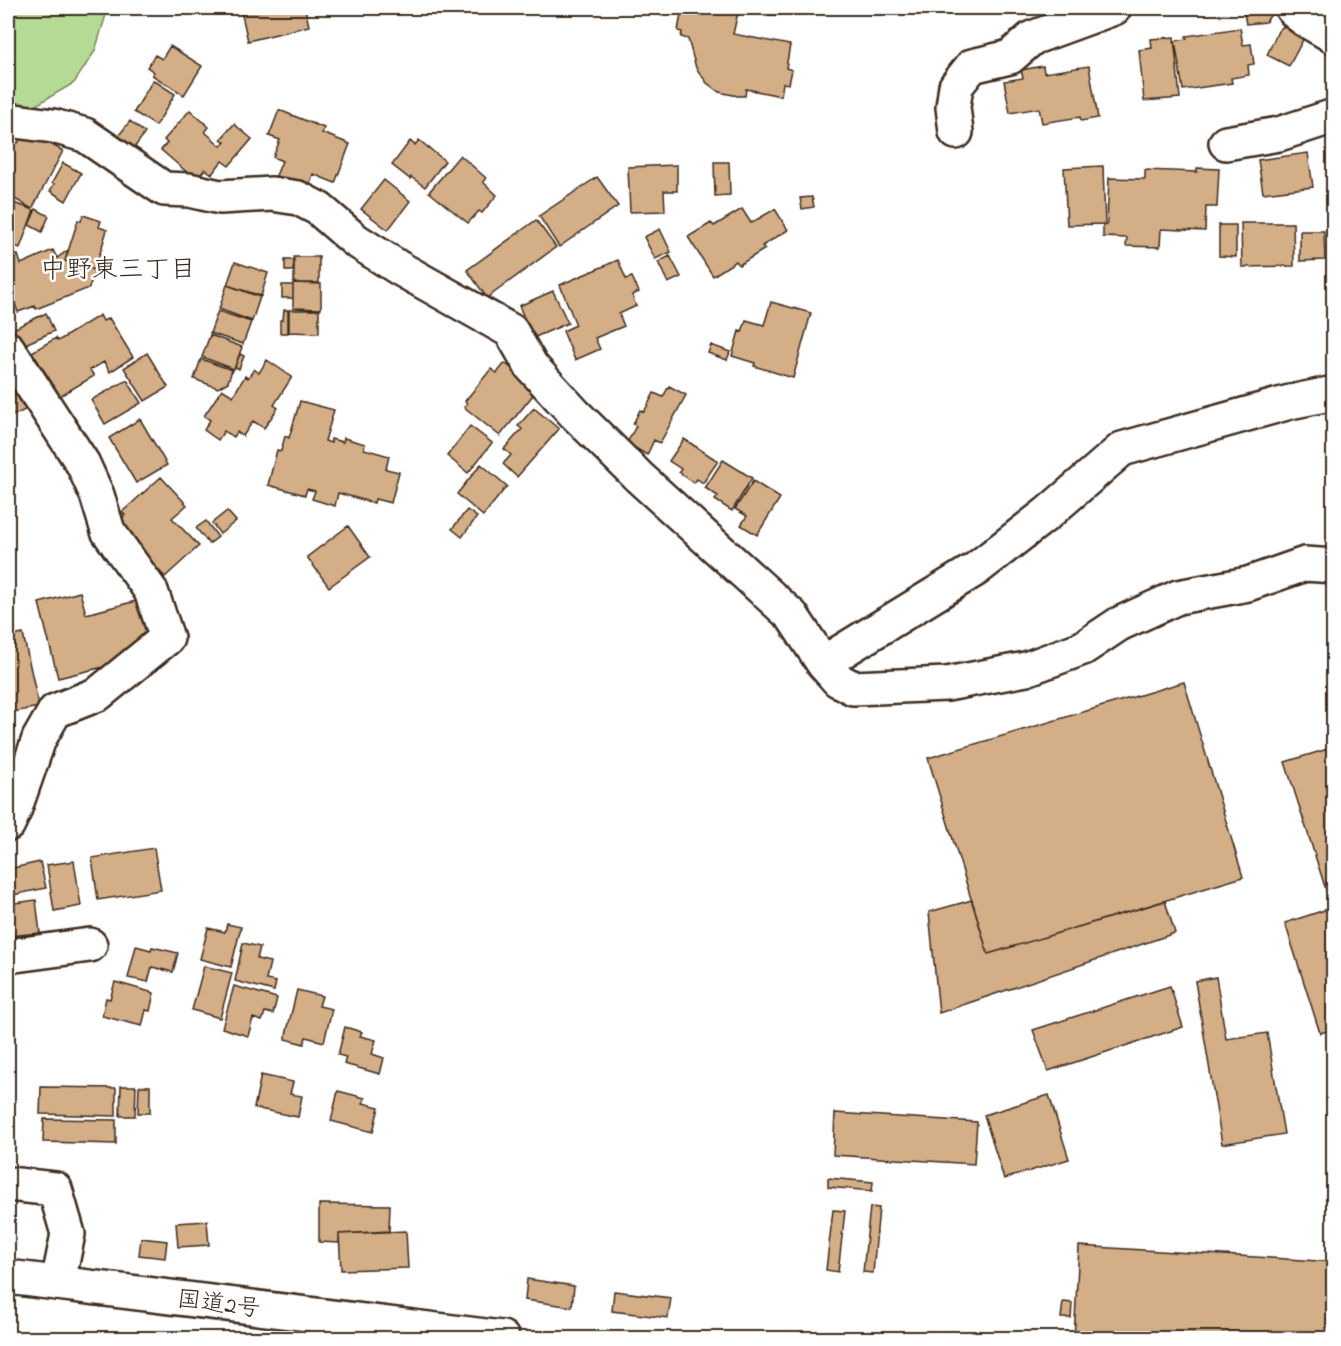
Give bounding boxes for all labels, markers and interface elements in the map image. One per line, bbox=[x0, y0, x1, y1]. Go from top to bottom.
district label: 中野東三丁目 bbox=[40, 252, 196, 290]
street label: 国道2号 bbox=[175, 1283, 262, 1328]

